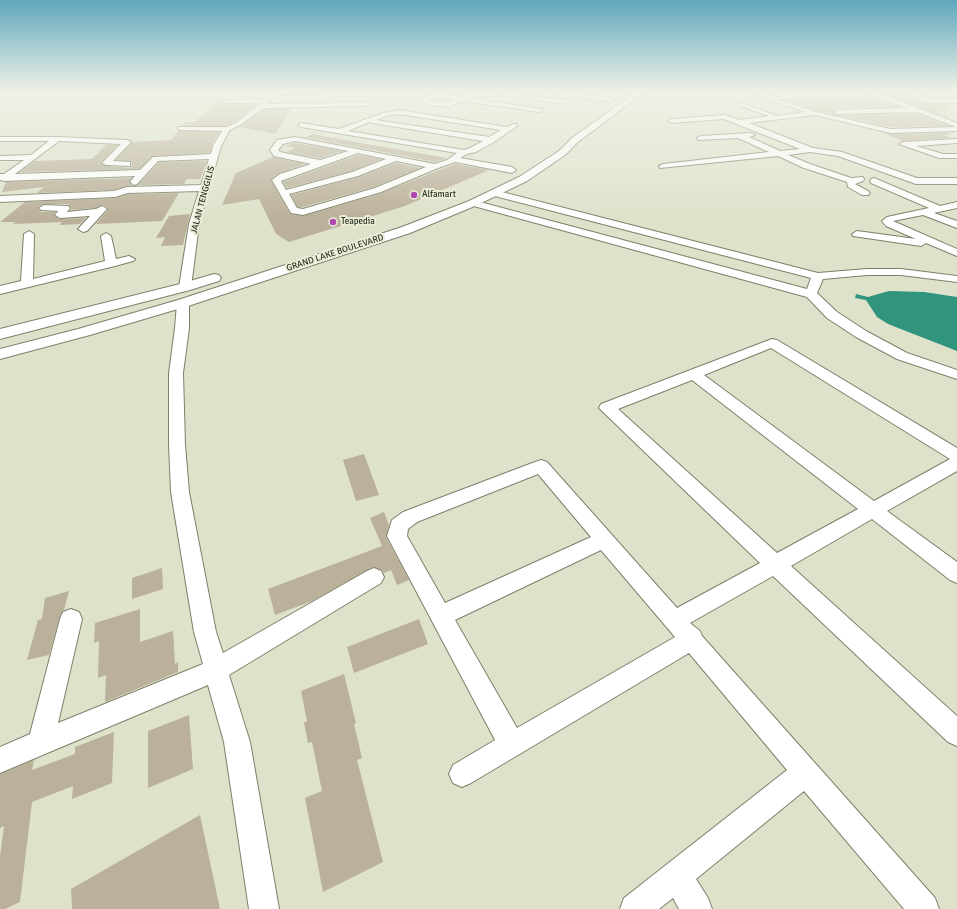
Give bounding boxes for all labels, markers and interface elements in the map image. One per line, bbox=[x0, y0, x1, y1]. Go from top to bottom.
street label: JALAN TENGGILIS bbox=[189, 165, 217, 235]
marker: Alfamart bbox=[409, 190, 419, 200]
place label: Alfamart bbox=[422, 190, 456, 200]
marker: Teapedia bbox=[328, 217, 338, 227]
place label: Teapedia bbox=[341, 217, 375, 227]
street label: GRAND LAKE BOULEVARD bbox=[285, 232, 385, 274]

